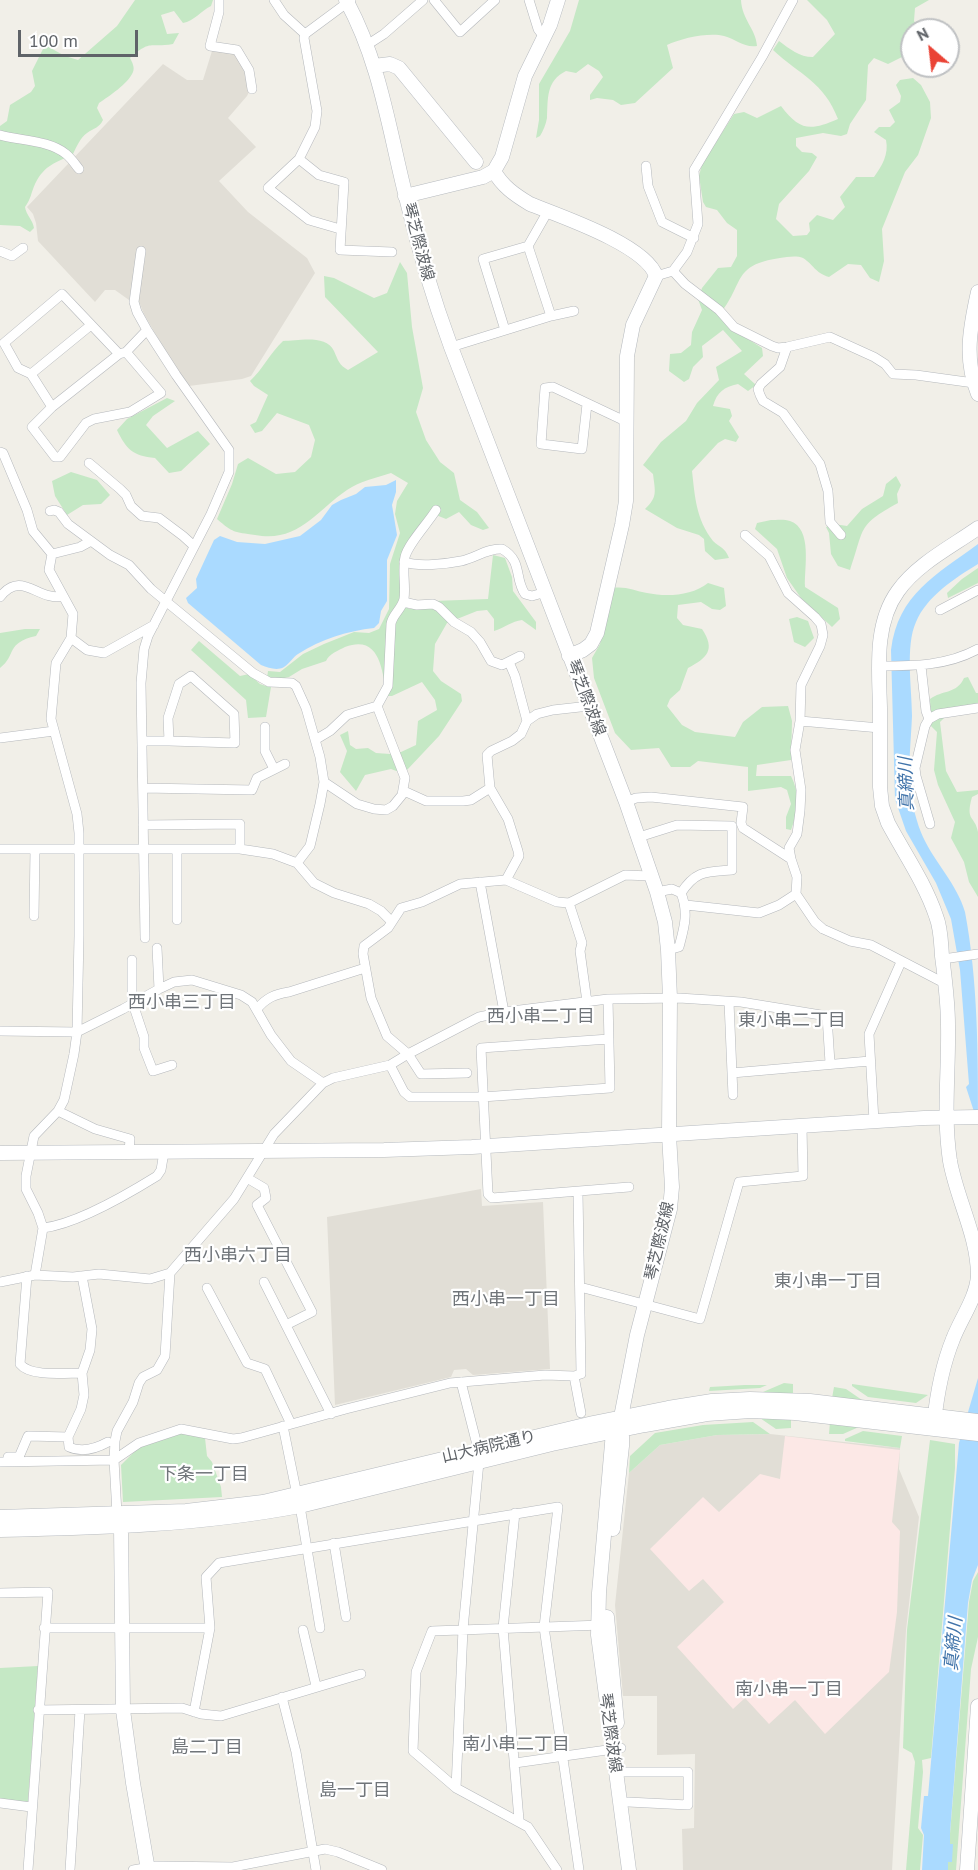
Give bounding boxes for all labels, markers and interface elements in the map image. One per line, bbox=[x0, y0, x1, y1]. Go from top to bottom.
scale bar bbox=[21, 18, 141, 56]
north arrow bbox=[900, 18, 960, 78]
text: N bbox=[913, 23, 932, 45]
text: 100 m bbox=[29, 29, 78, 52]
street label: 琴芝際波線 bbox=[398, 201, 438, 283]
street label: 琴芝際波線 bbox=[563, 657, 609, 739]
water label: 真締川 bbox=[895, 757, 919, 811]
district label: 西小串三丁目 bbox=[128, 992, 236, 1014]
district label: 西小串二丁目 bbox=[487, 1006, 595, 1028]
district label: 東小串二丁目 bbox=[738, 1010, 846, 1032]
street label: 琴芝際波線 bbox=[642, 1200, 678, 1282]
district label: 西小串六丁目 bbox=[184, 1245, 292, 1267]
district label: 東小串一丁目 bbox=[774, 1271, 882, 1293]
district label: 西小串一丁目 bbox=[452, 1289, 560, 1311]
street label: 山大病院通り bbox=[440, 1427, 538, 1467]
district label: 下条一丁目 bbox=[159, 1464, 249, 1486]
water label: 真締川 bbox=[941, 1616, 967, 1672]
district label: 南小串一丁目 bbox=[735, 1679, 843, 1701]
street label: 琴芝際波線 bbox=[595, 1692, 625, 1774]
district label: 南小串二丁目 bbox=[462, 1734, 570, 1756]
district label: 島二丁目 bbox=[171, 1737, 243, 1759]
district label: 島一丁目 bbox=[319, 1780, 391, 1802]

